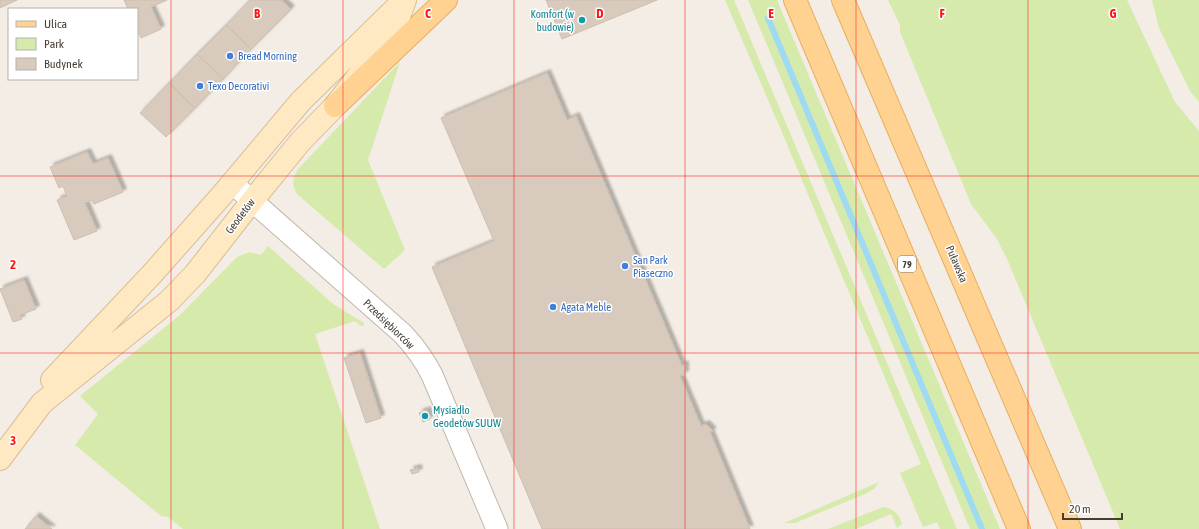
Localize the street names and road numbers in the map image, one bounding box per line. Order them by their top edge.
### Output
street label: Geodetów [223,196,257,236]
street label: Puławska [944,244,970,284]
road number: 79 [898,256,916,272]
street label: Przedsiębiorców [361,297,417,352]

